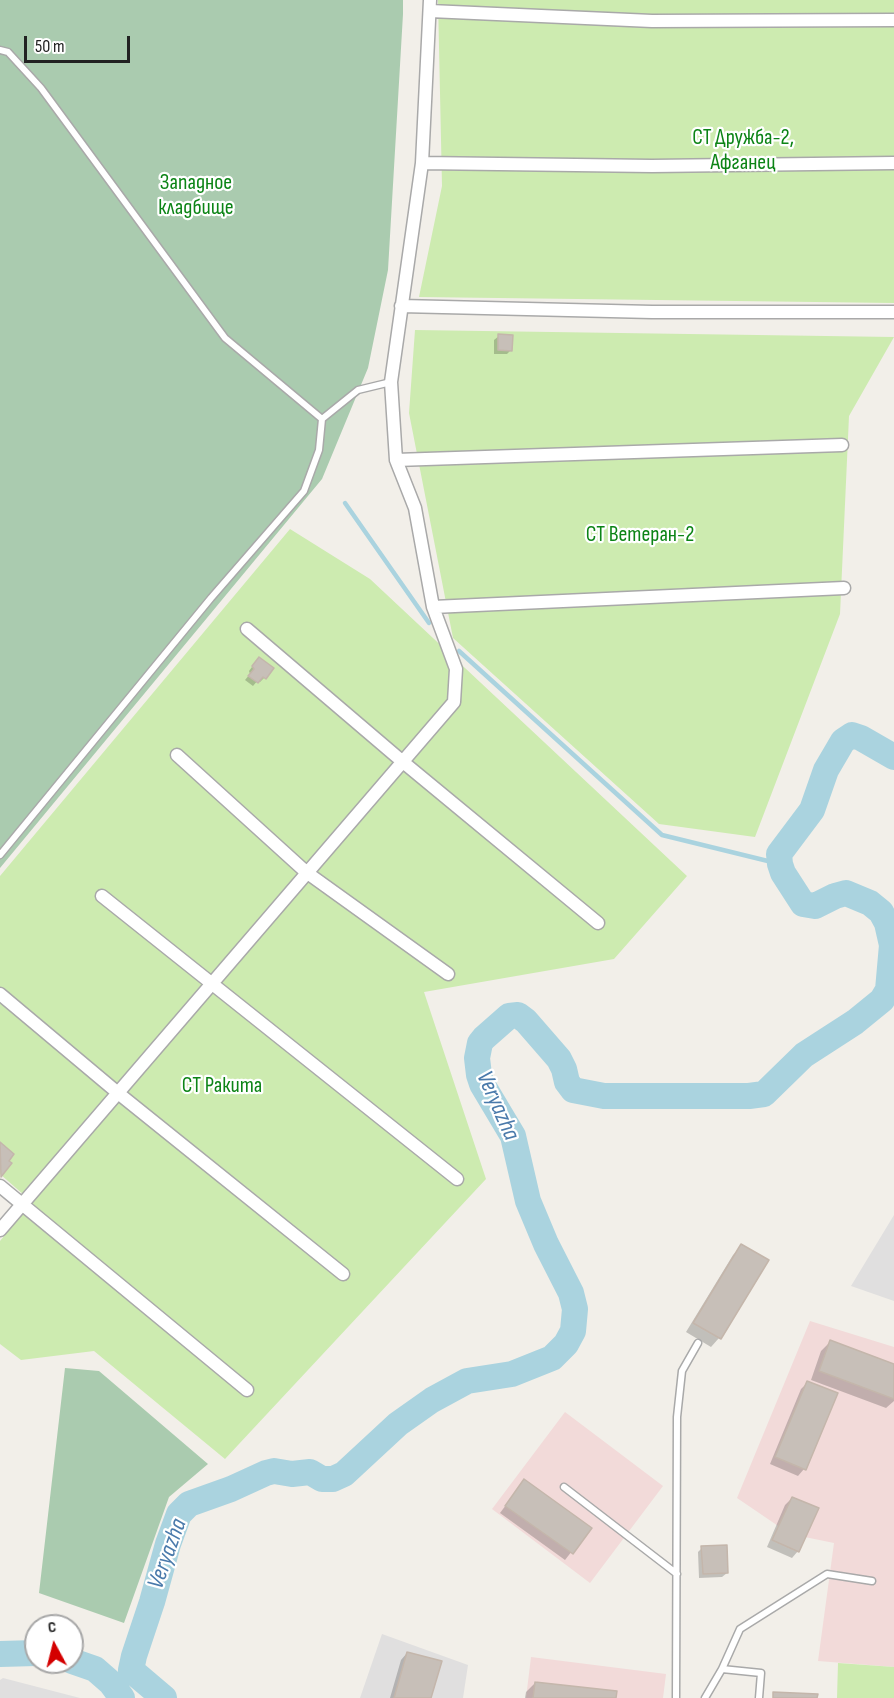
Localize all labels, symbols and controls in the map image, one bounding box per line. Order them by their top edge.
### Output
scale bar [27,24,134,62]
text: 50 m [35,36,65,57]
park label: СТ Дружба-2, Афганец [692,125,794,176]
park label: Западное кладбище [158,170,234,222]
park label: СТ Ветеран-2 [586,522,694,548]
water label: Veryazha [469,1067,525,1145]
park label: СТ Ракита [182,1073,262,1099]
water label: Veryazha [142,1515,194,1593]
north arrow [24,1614,84,1674]
text: С [47,1618,57,1638]

